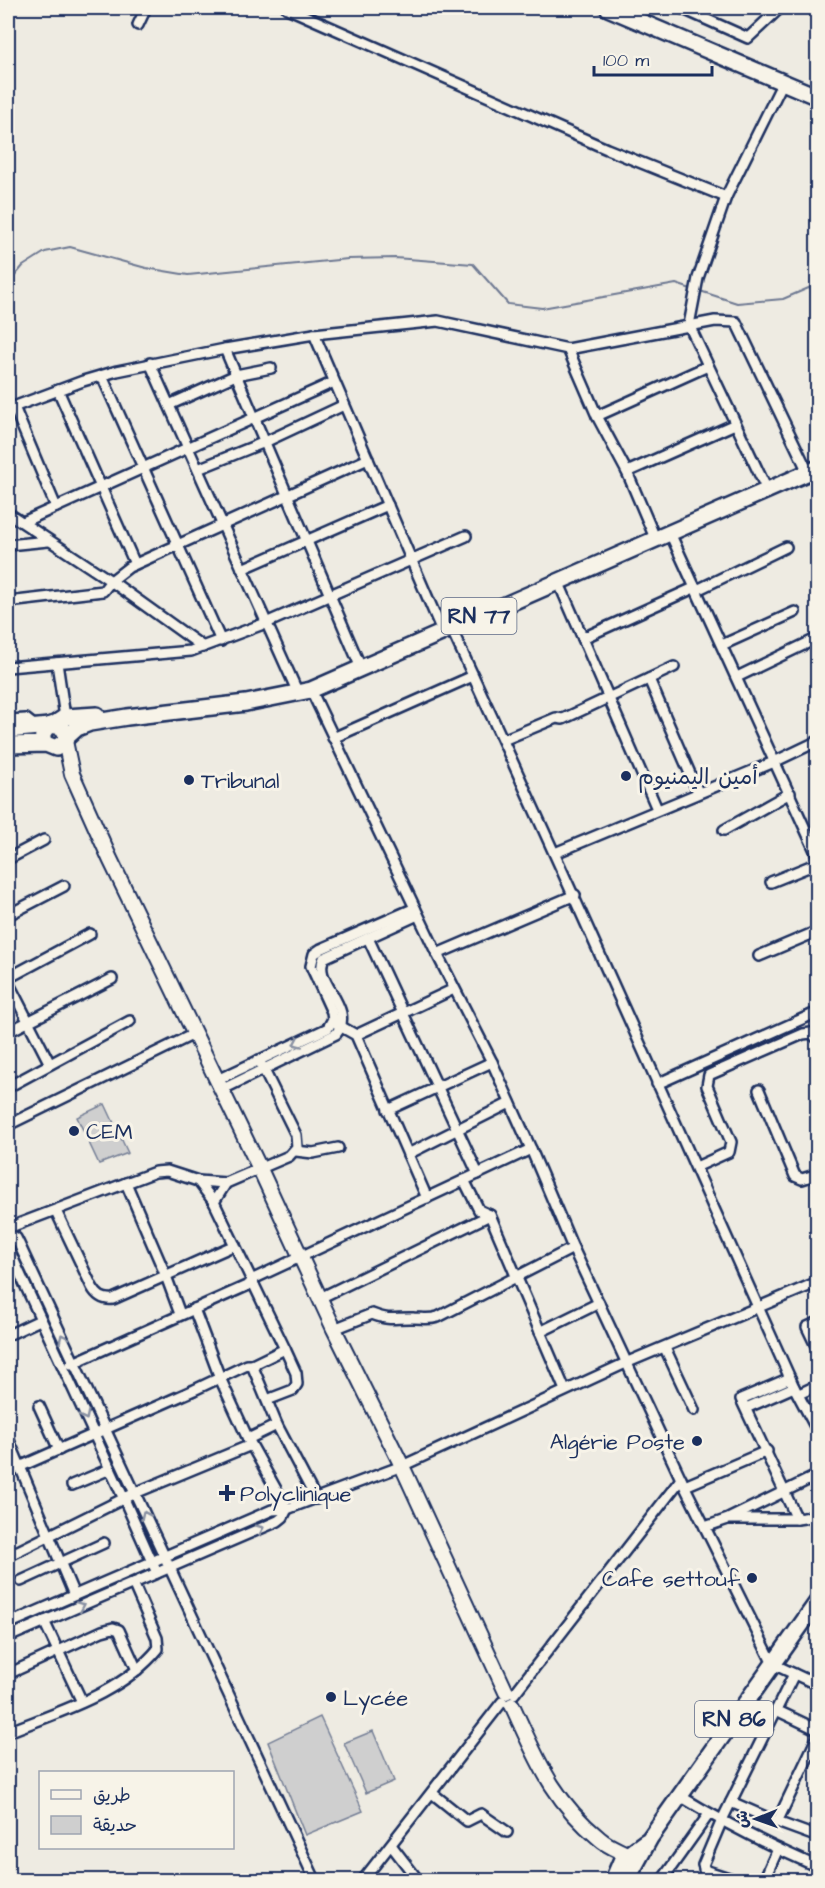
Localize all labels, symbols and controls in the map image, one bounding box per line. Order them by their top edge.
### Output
scale bar [594,39,712,77]
text: 100 m [603,48,649,73]
road number: RN 77 [442,598,516,634]
place label: أمين اليمنيوم [638,762,758,793]
place label: Tribunal [201,766,279,797]
marker: أمين اليمنيوم [619,769,633,783]
marker: Tribunal [182,773,196,787]
one-way arrow [293,1035,304,1047]
place label: CEM [86,1117,133,1148]
marker: CEM [67,1124,81,1138]
one-way arrow [58,1333,70,1344]
one-way arrow [78,1409,89,1420]
place label: Algérie Poste [550,1427,685,1459]
marker: Algérie Poste [690,1434,704,1448]
place label: Polyclinique [240,1479,351,1511]
marker: Polyclinique [218,1484,236,1502]
one-way arrow [140,1510,152,1521]
one-way arrow [253,1524,264,1536]
place label: Cafe settouf [602,1564,741,1595]
marker: Cafe settouf [745,1571,759,1585]
one-way arrow [74,1601,85,1613]
place label: Lycée [343,1683,408,1715]
marker: Lycée [324,1690,338,1704]
road number: RN 86 [695,1701,773,1737]
legend [39,1771,234,1849]
text: طريق [93,1783,131,1808]
north arrow [726,1789,786,1849]
text: ش [731,1810,753,1828]
text: حديقة [93,1813,137,1838]

